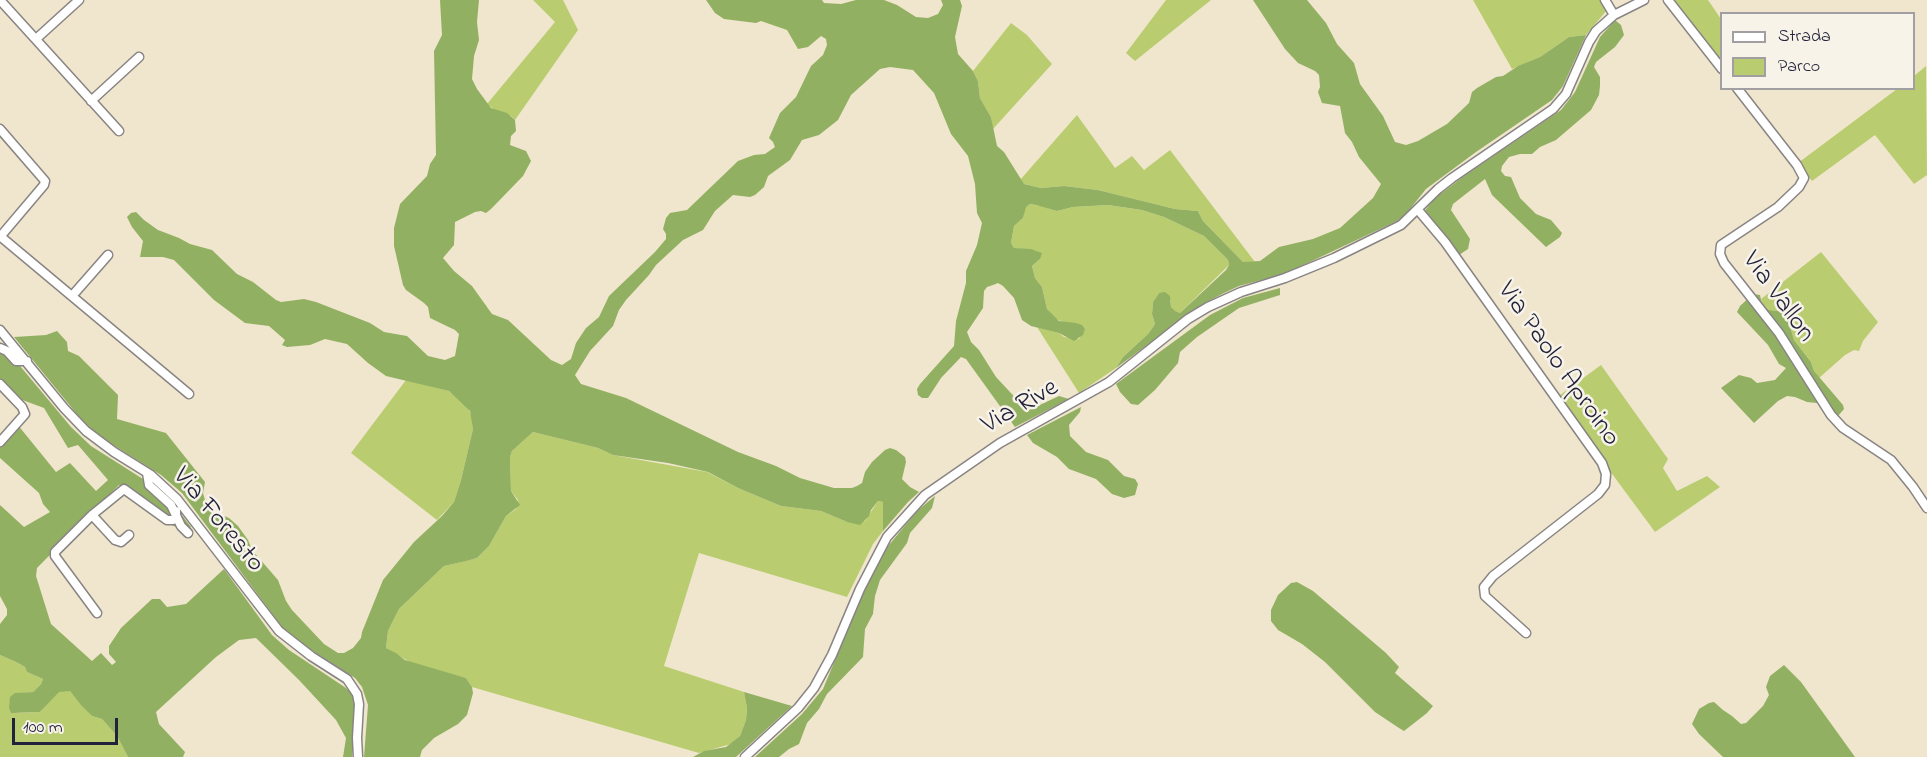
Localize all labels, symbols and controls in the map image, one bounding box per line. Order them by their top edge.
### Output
legend [1720,12,1915,90]
text: Strada [1778,24,1831,50]
text: Parco [1778,54,1820,80]
street label: Via Vallon [1733,246,1821,350]
street label: Via Paolo Aproino [1488,277,1626,453]
street label: Via Rive [977,373,1065,443]
street label: Via Foresto [164,462,270,580]
scale bar [15,706,122,744]
text: 100 m [23,715,63,741]

